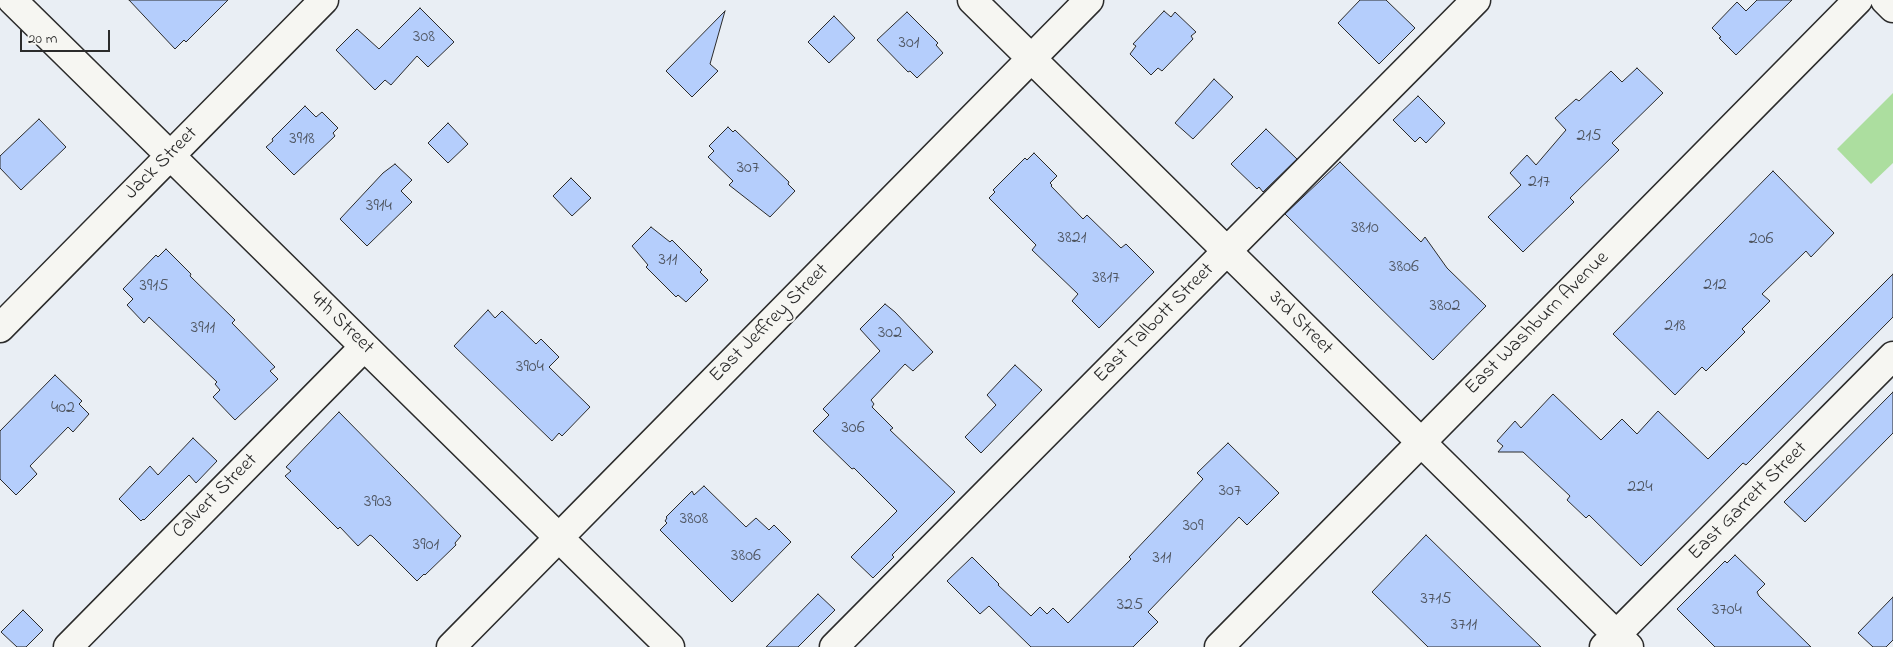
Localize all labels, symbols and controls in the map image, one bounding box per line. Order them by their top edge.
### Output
scale bar [22,20,112,52]
house number: 308 [413,27,435,49]
text: 20 m [28,28,57,50]
house number: 301 [899,33,919,55]
street label: Jack Street [120,122,204,206]
house number: 215 [1577,126,1601,148]
house number: 3918 [289,129,315,151]
house number: 307 [737,158,759,180]
house number: 217 [1528,172,1550,194]
house number: 3914 [366,196,392,218]
house number: 3810 [1351,218,1379,240]
house number: 3821 [1058,228,1086,250]
house number: 206 [1749,229,1773,251]
street label: East Washburn Avenue [1461,247,1615,401]
house number: 311 [659,250,677,272]
house number: 3806 [1389,257,1419,279]
street label: East Jeffrey Street [705,259,835,389]
street label: East Talbott Street [1090,259,1220,389]
house number: 3817 [1092,268,1120,290]
house number: 212 [1703,275,1727,297]
house number: 3915 [140,276,168,298]
street label: 3rd Street [1263,287,1337,361]
street label: 4th Street [304,288,378,360]
house number: 3802 [1430,296,1460,318]
house number: 218 [1664,316,1686,338]
house number: 3911 [191,318,215,340]
house number: 302 [878,323,902,345]
house number: 3904 [516,357,544,379]
house number: 402 [51,398,75,420]
house number: 306 [841,418,865,440]
street label: East Garrett Street [1685,438,1813,566]
street label: Calvert Street [168,449,264,545]
house number: 224 [1627,477,1653,499]
house number: 307 [1219,481,1241,503]
house number: 3903 [364,492,392,514]
house number: 3808 [680,509,708,531]
house number: 309 [1183,516,1203,538]
house number: 3901 [413,535,439,557]
house number: 3806 [731,546,761,568]
house number: 311 [1153,548,1171,570]
house number: 3715 [1421,589,1451,611]
house number: 325 [1117,595,1143,617]
house number: 3704 [1712,600,1742,622]
house number: 3711 [1451,615,1477,637]

